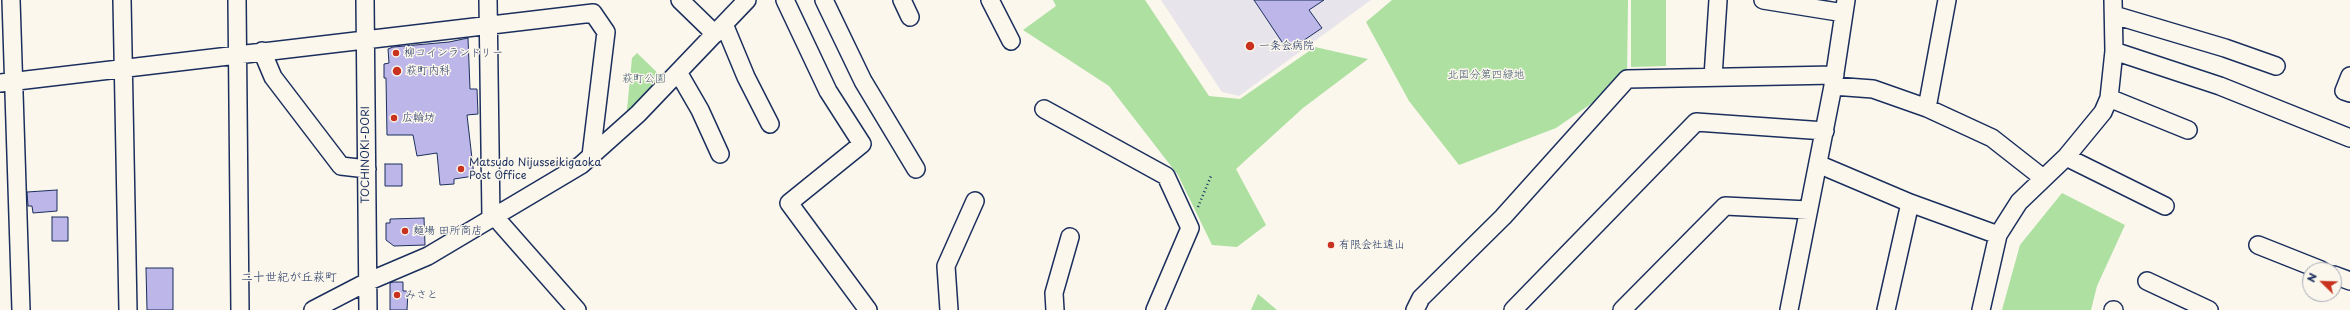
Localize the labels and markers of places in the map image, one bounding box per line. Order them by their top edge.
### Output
place label: 一条会病院 [1259,39,1314,53]
marker: 一条会病院 [1244,40,1256,52]
place label: 柳コインランドリー [404,46,503,60]
marker: 柳コインランドリー [391,48,401,58]
place label: 萩町内科 [406,64,450,78]
marker: 萩町内科 [391,65,403,77]
place label: 広輪坊 [402,111,435,125]
marker: 広輪坊 [389,113,399,123]
place label: Matsudo Nijusseikigaoka Post Office [469,156,601,182]
marker: Matsudo Nijusseikigaoka Post Office [456,164,466,174]
place label: 麺場 田所商店 [413,224,483,238]
marker: 麺場 田所商店 [400,226,410,236]
place label: 有限会社遠山 [1339,238,1405,252]
marker: 有限会社遠山 [1326,240,1336,250]
place label: みさと [405,288,438,302]
marker: みさと [392,290,402,300]

